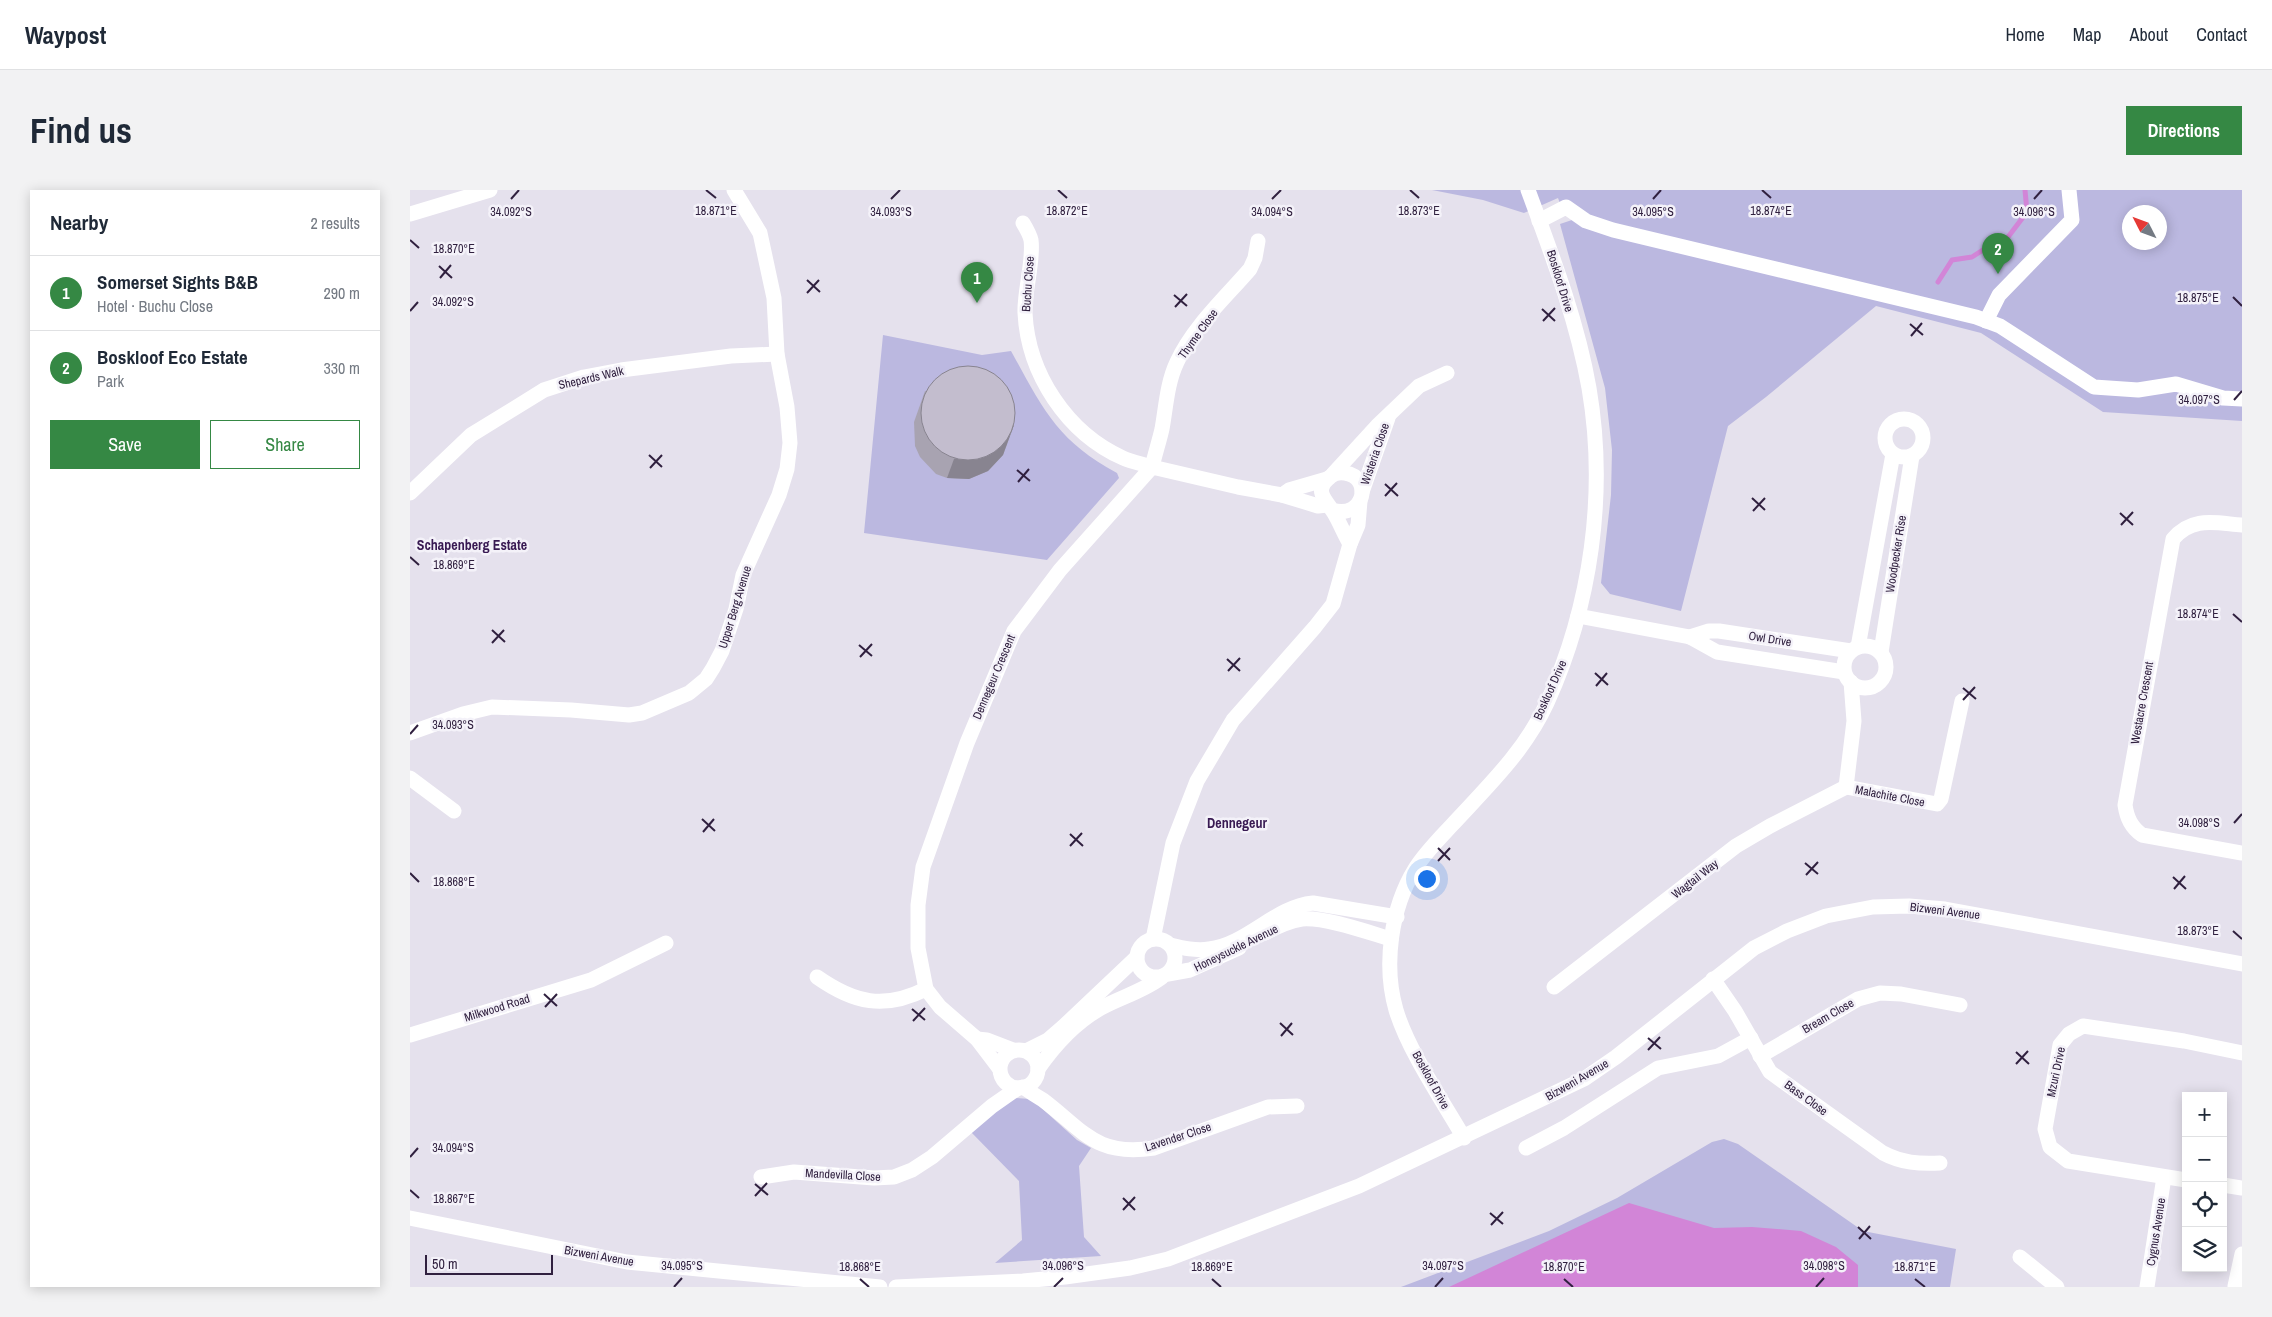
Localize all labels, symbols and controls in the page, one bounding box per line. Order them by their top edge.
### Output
text: Waypost [25,19,106,51]
text: Home [2005,22,2045,47]
text: Map [2073,22,2102,47]
text: About [2130,22,2168,47]
text: Contact [2196,22,2247,47]
button: Directions [2126,106,2242,155]
text: Find us [30,107,132,154]
text: 18.871°E [695,203,737,219]
text: 18.872°E [1046,203,1088,219]
text: 18.873°E [1398,203,1440,219]
text: 18.874°E [1750,203,1792,219]
text: 34.092°S [490,204,532,220]
text: 34.093°S [870,204,912,220]
text: 34.094°S [1251,204,1293,220]
text: 34.095°S [1632,204,1674,220]
text: 34.096°S [2013,204,2055,220]
north arrow [2122,205,2167,250]
text: Nearby [50,208,108,237]
text: 2 results [310,212,360,234]
pin: 2 [1982,233,2014,274]
text: 18.870°E [433,241,475,257]
street label: Boskloof Drive [1543,248,1577,314]
street label: Buchu Close [1018,256,1038,312]
pin: 1 [961,262,993,303]
text: Somerset Sights B&B [97,269,258,295]
text: 1 [62,282,70,304]
text: 290 m [324,282,360,304]
text: 18.875°E [2177,290,2219,306]
text: 34.092°S [432,294,474,310]
text: Hotel · Buchu Close [97,295,213,317]
street label: Thyme Close [1174,306,1222,362]
text: Boskloof Eco Estate [97,344,248,370]
text: 2 [62,357,70,379]
text: 330 m [324,357,360,379]
street label: Shepards Walk [557,363,625,393]
text: Park [97,370,124,392]
text: 34.097°S [2178,392,2220,408]
button: Save [50,420,200,469]
button: Share [210,420,360,469]
street label: Wisteria Close [1357,421,1393,487]
street label: Woodpecker Rise [1882,514,1910,594]
district label: Schapenberg Estate [417,536,527,554]
text: 18.869°E [433,557,475,573]
street label: Upper Berg Avenue [715,564,755,650]
text: 18.874°E [2177,606,2219,622]
street label: Owl Drive [1747,628,1793,650]
street label: Dennegeur Crescent [969,632,1019,722]
street label: Boskloof Drive [1530,658,1570,722]
street label: Westacre Crescent [2127,660,2157,746]
text: 34.093°S [432,717,474,733]
street label: Malachite Close [1854,781,1926,811]
district label: Dennegeur [1207,814,1268,832]
text: 34.098°S [2178,815,2220,831]
street label: Wagtail Way [1668,856,1722,902]
your location [1414,866,1440,892]
text: 18.868°E [433,874,475,890]
street label: Bizweni Avenue [1909,899,1981,923]
street label: Honeysuckle Avenue [1191,921,1281,975]
text: 18.873°E [2177,923,2219,939]
street label: Milkwood Road [462,990,532,1026]
street label: Bream Close [1799,995,1857,1037]
street label: Mzuri Drive [2043,1045,2069,1099]
street label: Boskloof Drive [1408,1048,1454,1112]
street label: Bizweni Avenue [1543,1055,1611,1105]
street label: Bass Close [1781,1077,1831,1119]
map controls [2182,1092,2227,1272]
button: + [2182,1092,2227,1137]
street label: Lavender Close [1143,1119,1213,1155]
button: − [2182,1137,2227,1182]
text: 34.094°S [432,1140,474,1156]
street label: Mandevilla Close [805,1165,881,1185]
button: locate [2182,1182,2227,1227]
text: 18.867°E [433,1191,475,1207]
street label: Cygnus Avenue [2143,1197,2169,1267]
button: layers [2182,1227,2227,1272]
street label: Bizweni Avenue [563,1242,635,1270]
scale bar [425,1252,552,1275]
text: 50 m [432,1255,458,1273]
text: 34.095°S [661,1258,703,1274]
text: 34.096°S [1042,1258,1084,1274]
text: 34.097°S [1422,1258,1464,1274]
text: 34.098°S [1803,1258,1845,1274]
text: 18.868°E [839,1259,881,1275]
text: 18.869°E [1191,1259,1233,1275]
text: 18.870°E [1543,1259,1585,1275]
text: 18.871°E [1894,1259,1936,1275]

